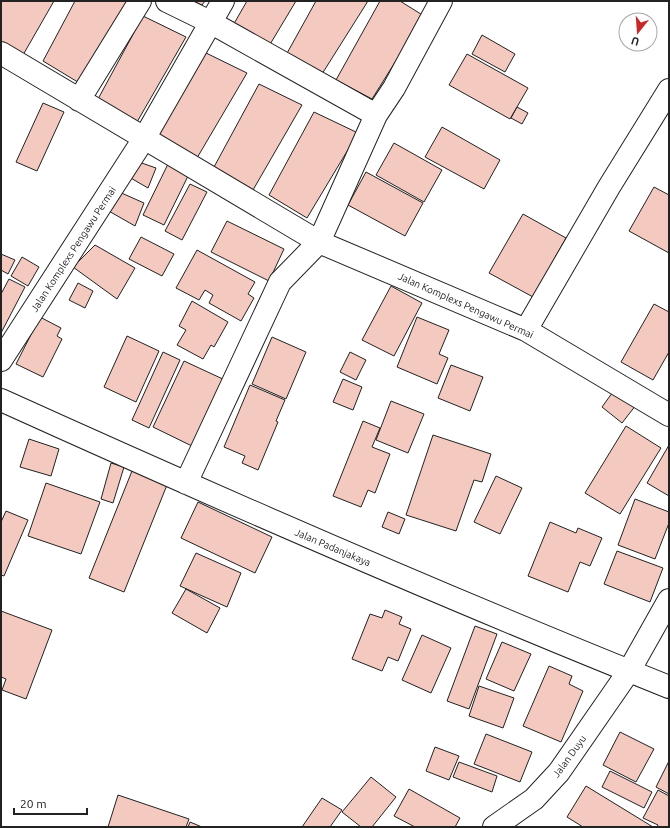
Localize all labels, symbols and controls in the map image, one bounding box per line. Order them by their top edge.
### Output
north arrow [618,12,658,52]
text: U [630,35,641,48]
street label: Jalan Komplexs Pengawu Permai [29,185,118,314]
street label: Jalan Komplexs Pengawu Permai [396,271,535,340]
street label: Jalan Padanjakaya [293,527,372,568]
street label: Jalan Duyu [551,733,588,779]
scale bar [14,790,87,816]
text: 20 m [20,797,47,810]

